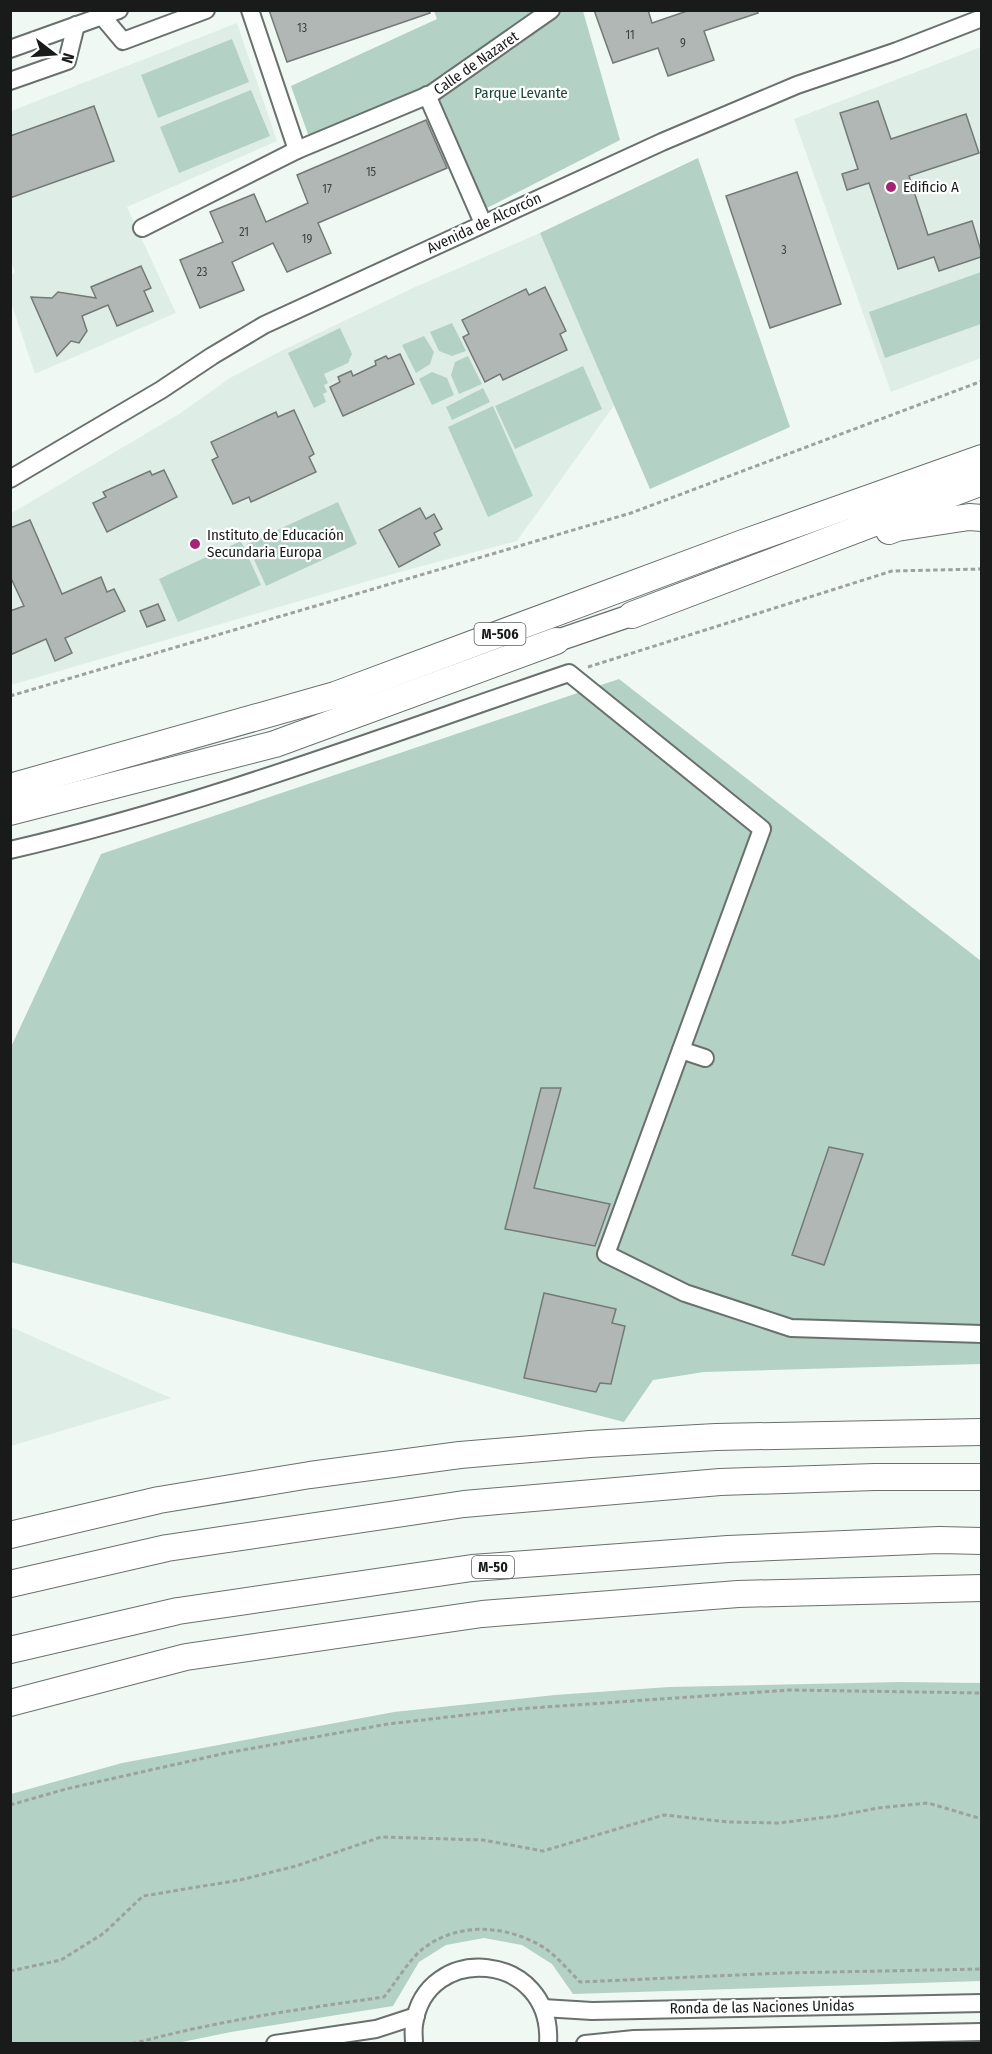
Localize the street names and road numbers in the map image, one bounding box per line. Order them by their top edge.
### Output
street label: Calle de Nazaret [430,27,522,99]
street label: Avenida de Alcorcón [424,189,544,257]
road number: M-506 [474,623,526,645]
road number: M-50 [472,1556,514,1578]
street label: Ronda de las Naciones Unidas [670,1996,854,2018]

